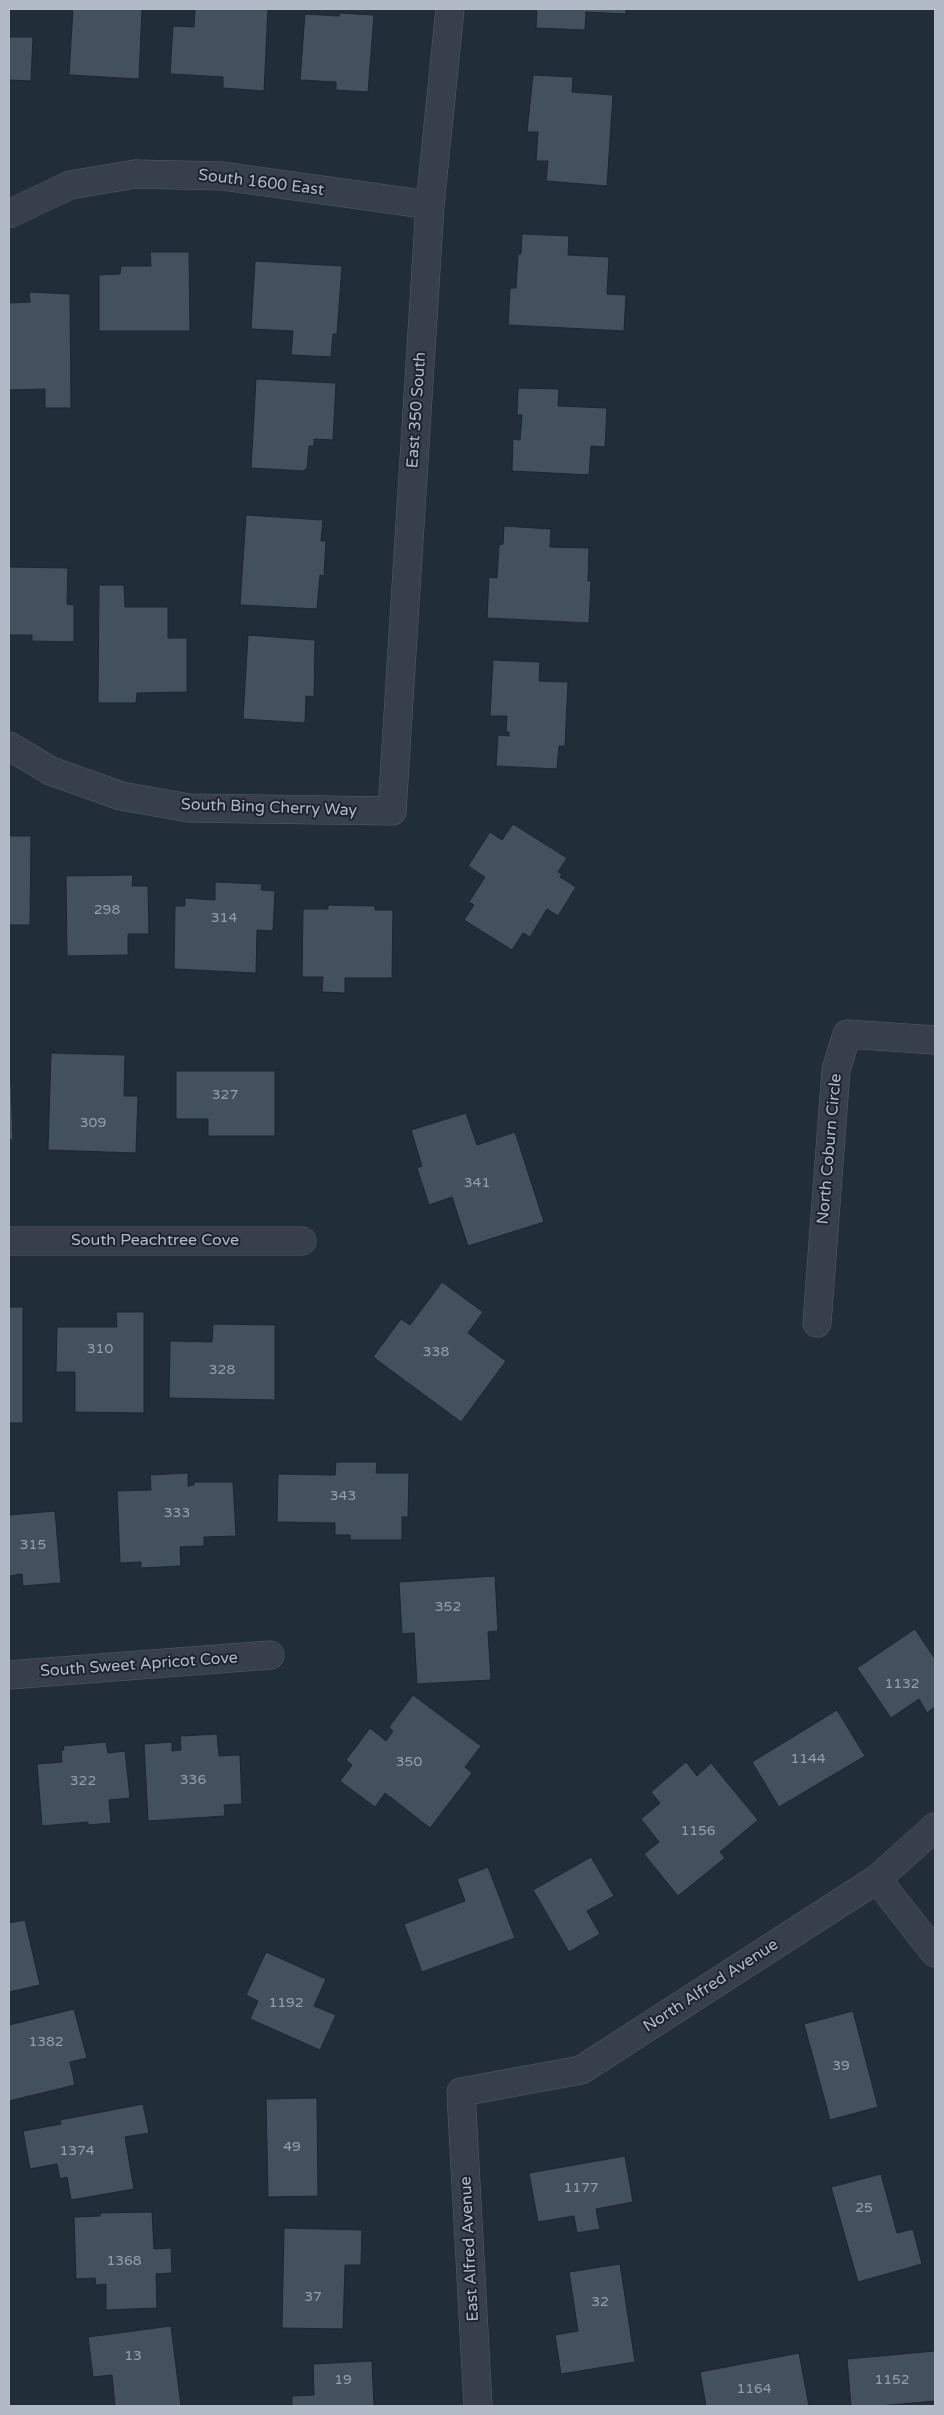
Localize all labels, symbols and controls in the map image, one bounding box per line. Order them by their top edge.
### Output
street label: South 1600 East [197,166,325,200]
street label: East 350 South [403,351,431,469]
street label: South Bing Cherry Way [181,795,357,821]
house number: 298 [94,902,120,918]
house number: 314 [211,910,237,926]
street label: North Coburn Circle [814,1073,846,1225]
house number: 327 [212,1087,238,1103]
house number: 309 [80,1115,106,1131]
house number: 341 [464,1175,490,1191]
street label: South Peachtree Cove [71,1231,239,1251]
house number: 310 [87,1341,113,1357]
house number: 338 [423,1344,449,1360]
house number: 328 [209,1362,235,1378]
house number: 343 [330,1488,356,1504]
house number: 333 [164,1505,190,1521]
house number: 315 [20,1537,46,1553]
house number: 352 [435,1599,461,1615]
street label: South Sweet Apricot Cove [40,1649,238,1681]
house number: 1132 [884,1676,920,1692]
house number: 1144 [790,1751,826,1767]
house number: 350 [396,1754,422,1770]
house number: 336 [180,1772,206,1788]
house number: 322 [70,1773,96,1789]
house number: 1156 [680,1823,716,1839]
street label: North Alfred Avenue [640,1935,782,2037]
house number: 1192 [268,1995,304,2011]
house number: 1382 [28,2034,64,2050]
house number: 39 [832,2058,850,2074]
house number: 49 [283,2139,301,2155]
house number: 1374 [59,2143,95,2159]
street label: East Alfred Avenue [457,2176,483,2322]
house number: 1177 [563,2180,599,2196]
house number: 25 [855,2200,873,2216]
house number: 1368 [106,2253,142,2269]
house number: 37 [304,2289,322,2305]
house number: 32 [591,2294,609,2310]
house number: 13 [124,2348,142,2364]
house number: 19 [334,2372,352,2388]
house number: 1152 [874,2372,910,2388]
house number: 1164 [736,2381,772,2397]

